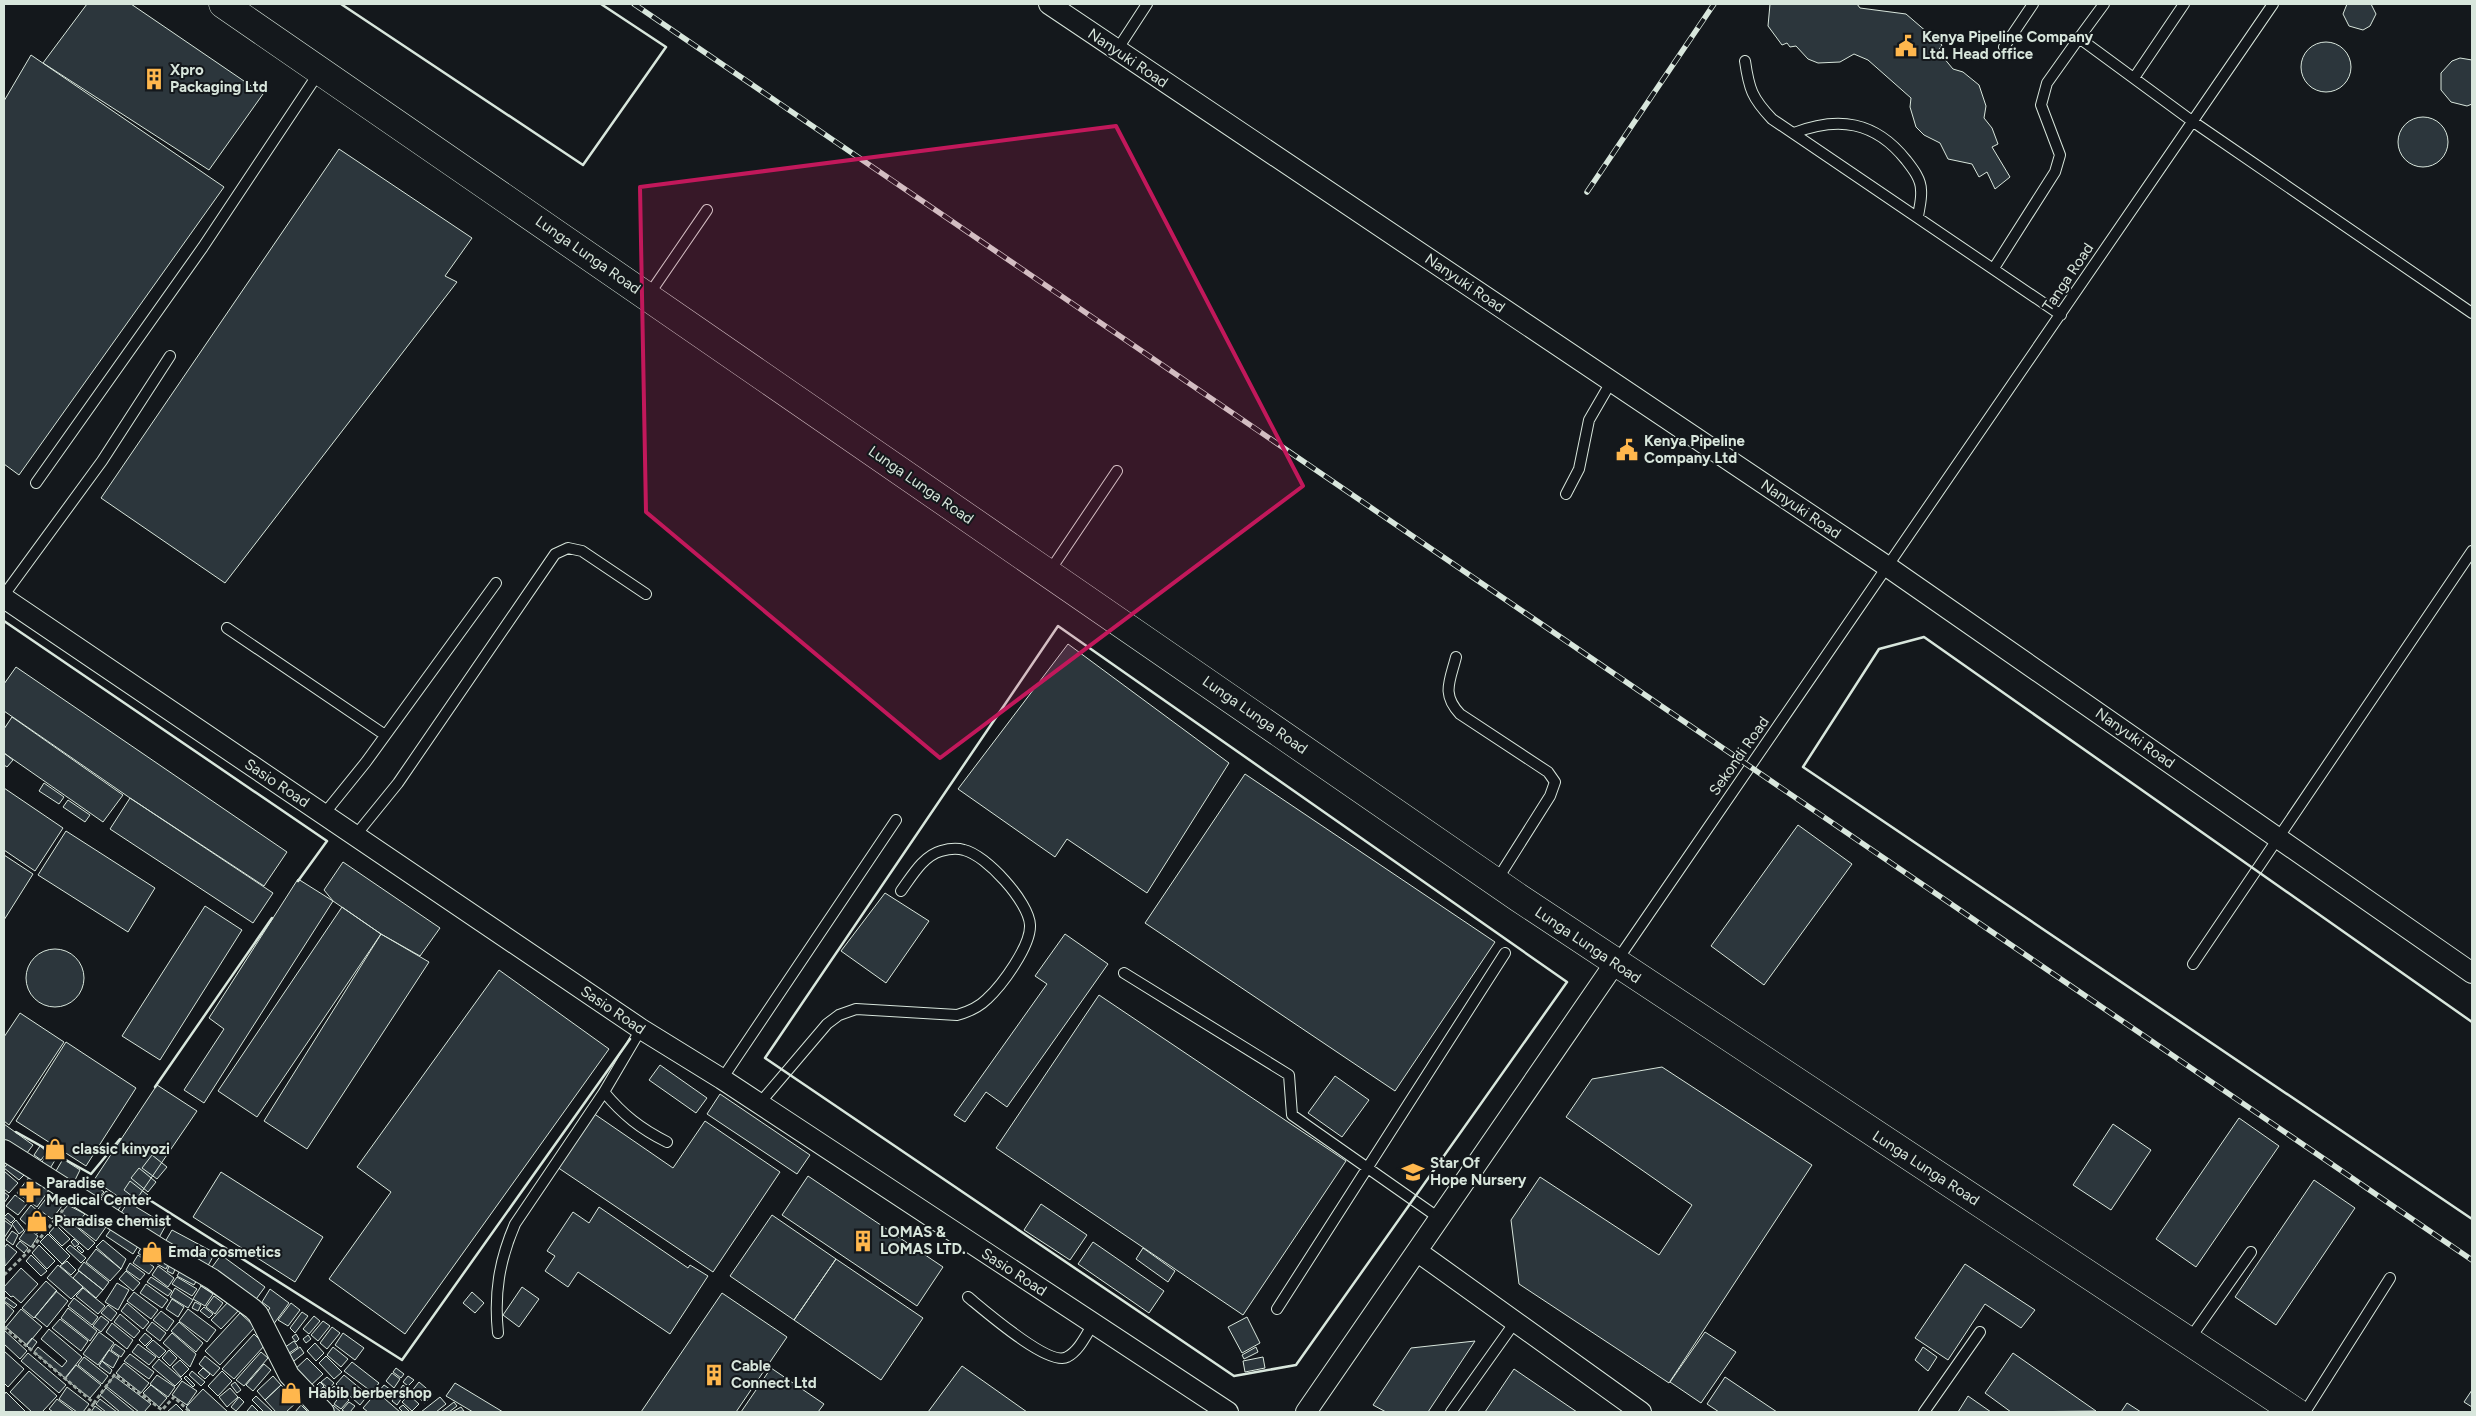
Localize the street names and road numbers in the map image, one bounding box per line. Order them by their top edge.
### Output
street label: Nanyuki Road [1085,25,1171,91]
street label: Lunga Lunga Road [532,212,644,298]
street label: Tanga Road [2039,240,2097,314]
street label: Nanyuki Road [1422,250,1508,316]
street label: Lunga Lunga Road [865,442,977,528]
street label: Nanyuki Road [1758,476,1844,542]
street label: Lunga Lunga Road [1199,672,1311,758]
street label: Nanyuki Road [2092,704,2178,772]
street label: Sekondi Road [1705,713,1773,799]
street label: Sasio Road [241,755,313,811]
street label: Lunga Lunga Road [1532,903,1644,987]
street label: Sasio Road [577,982,649,1038]
street label: Lunga Lunga Road [1869,1127,1983,1209]
street label: Sasio Road [978,1244,1050,1300]

